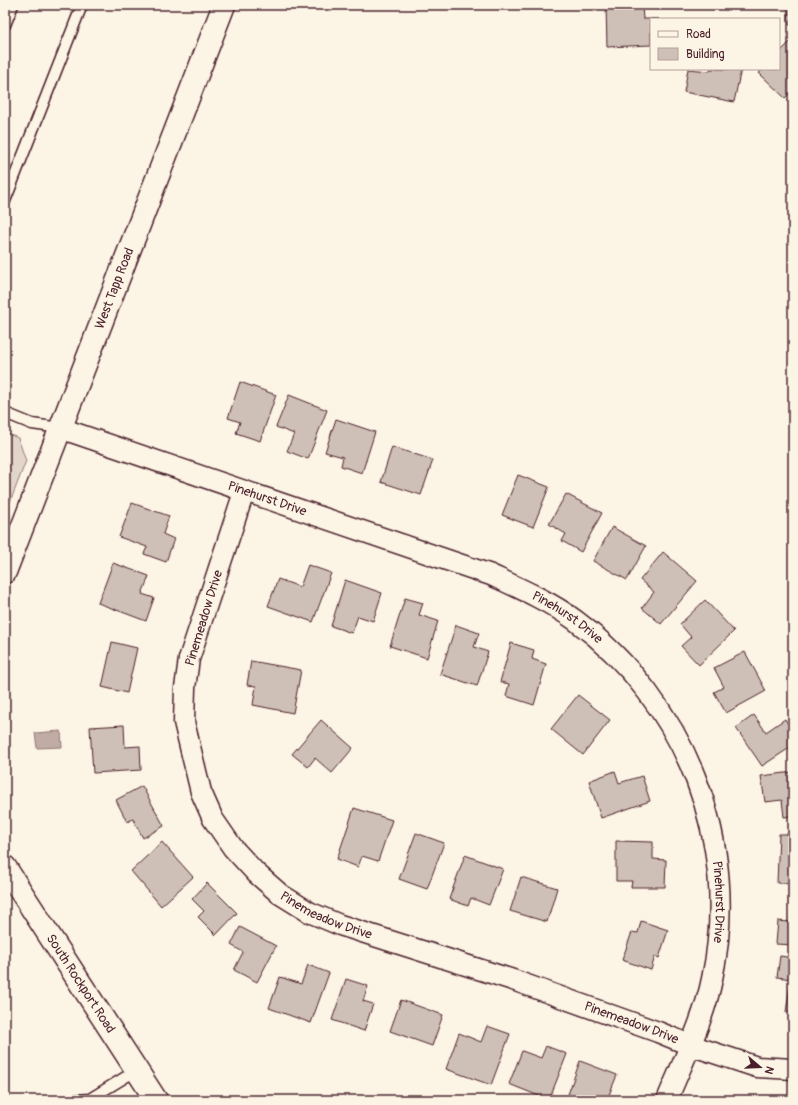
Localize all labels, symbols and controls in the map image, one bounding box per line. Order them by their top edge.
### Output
legend [650,18,780,70]
text: Road [686,27,711,42]
text: Building [686,47,725,62]
street label: West Tapp Road [92,245,137,331]
street label: Pinehurst Drive [226,478,309,520]
street label: Pinemeadow Drive [182,568,226,668]
street label: Pinehurst Drive [529,588,606,647]
street label: Pinehurst Drive [709,860,728,944]
street label: Pinemeadow Drive [277,888,375,943]
street label: South Rockport Road [43,931,118,1036]
street label: Pinemeadow Drive [582,998,682,1048]
north arrow [740,1047,780,1087]
text: N [761,1064,776,1076]

